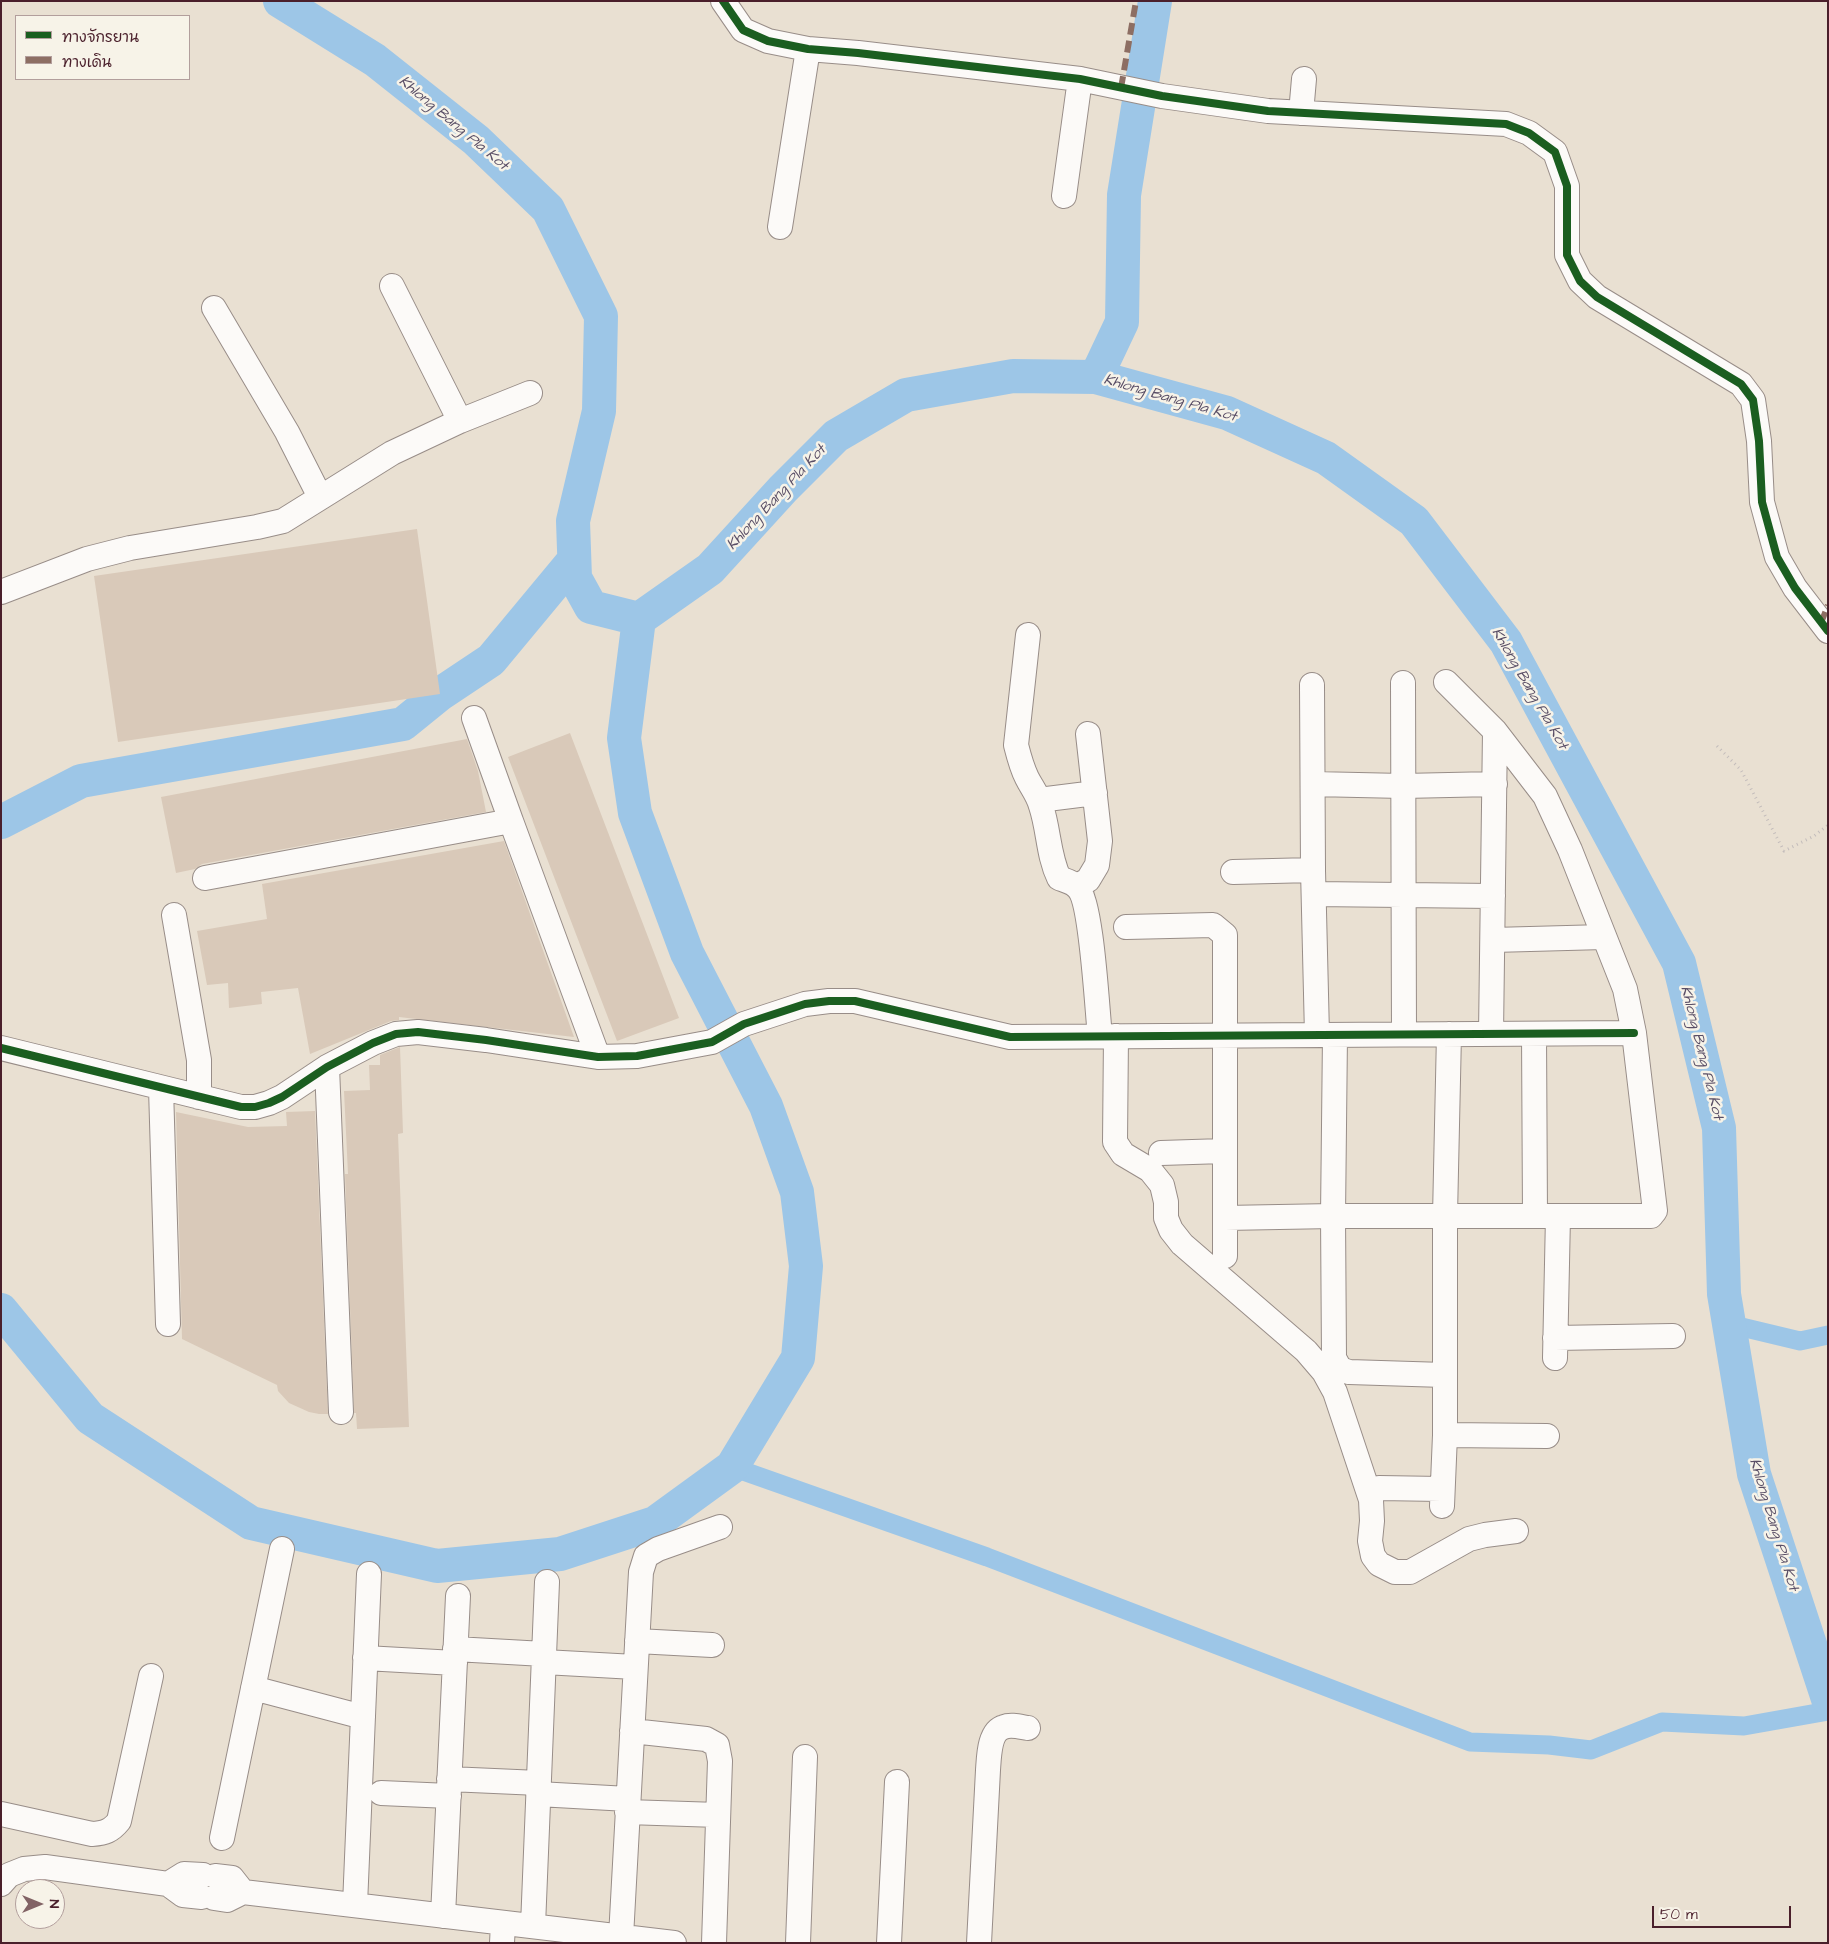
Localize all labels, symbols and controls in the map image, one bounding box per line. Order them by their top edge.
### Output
legend [15,15,190,80]
text: ทางจักรยาน [62,27,139,48]
text: ทางเดิน [62,52,112,73]
water label: Khlong Bang Pla Kot [395,73,511,175]
water label: Khlong Bang Pla Kot [1102,371,1238,427]
water label: Khlong Bang Pla Kot [724,442,830,554]
water label: Khlong Bang Pla Kot [1487,625,1571,753]
water label: Khlong Bang Pla Kot [1676,984,1726,1122]
water label: Khlong Bang Pla Kot [1744,1457,1802,1593]
north arrow [15,1879,65,1929]
scale bar [1654,1896,1793,1928]
text: N [44,1900,64,1908]
text: 50 m [1660,1904,1698,1925]

